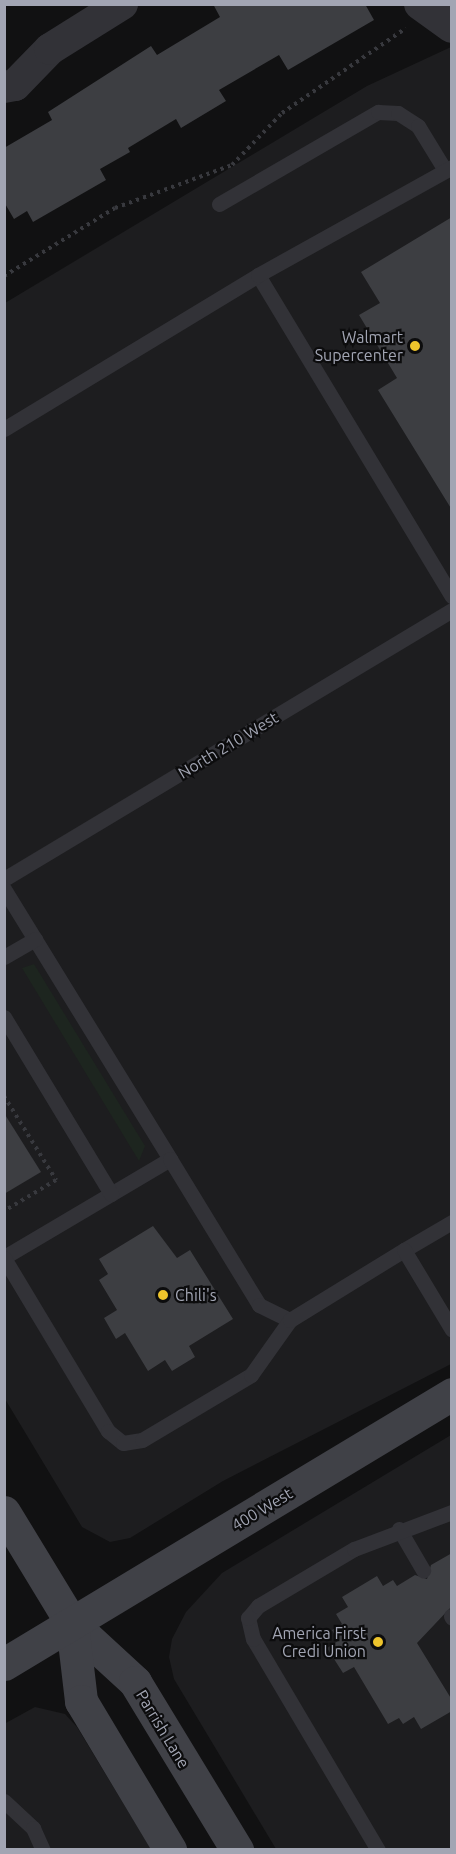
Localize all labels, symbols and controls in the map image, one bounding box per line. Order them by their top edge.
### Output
place label: Walmart Supercenter [315,327,403,365]
marker: Walmart Supercenter [408,339,422,353]
street label: North 210 West [174,708,282,782]
place label: Chili's [175,1285,217,1305]
marker: Chili's [156,1288,170,1302]
street label: 400 West [228,1483,296,1535]
place label: America First Credi Union [272,1623,366,1661]
marker: America First Credi Union [371,1635,385,1649]
street label: Parrish Lane [132,1686,194,1772]

